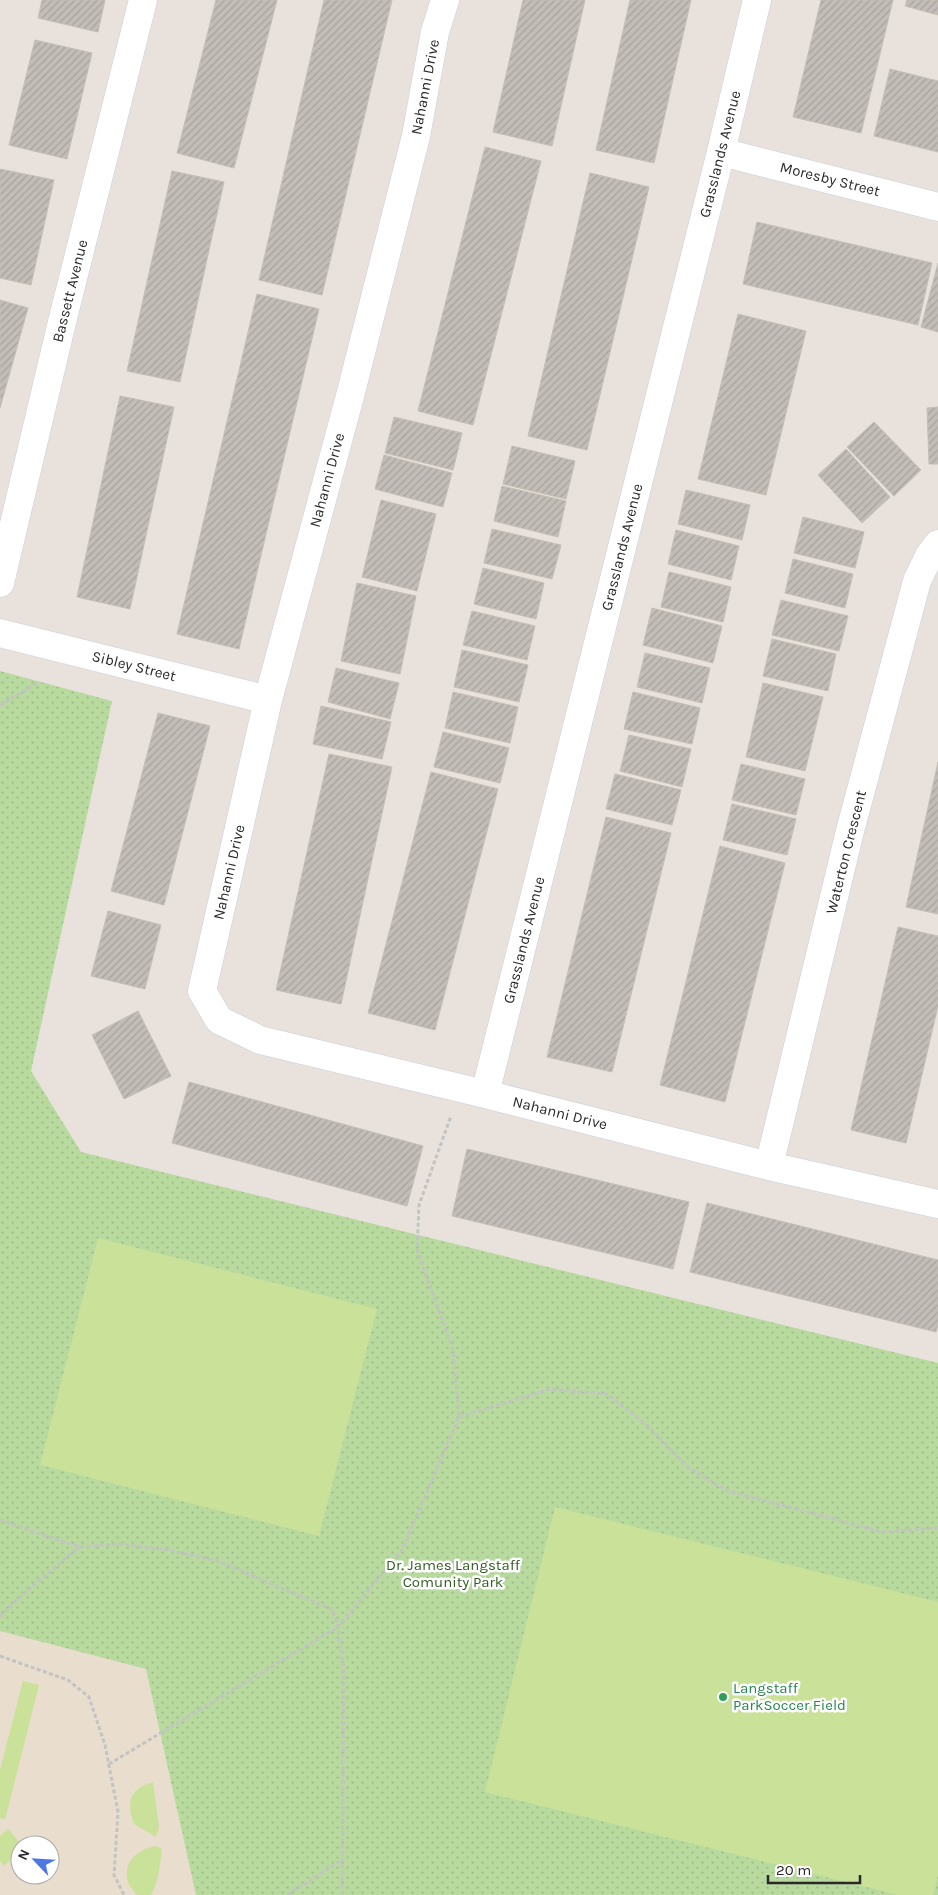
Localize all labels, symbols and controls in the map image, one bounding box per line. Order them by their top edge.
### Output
street label: Nahanni Drive [407,38,443,136]
street label: Grasslands Avenue [696,89,744,219]
street label: Moresby Street [778,158,882,200]
street label: Bassett Avenue [49,238,91,344]
street label: Nahanni Drive [306,431,348,529]
street label: Grasslands Avenue [598,482,646,612]
street label: Sibley Street [90,647,178,685]
street label: Waterton Crescent [822,788,870,916]
street label: Nahanni Drive [209,823,249,921]
street label: Grasslands Avenue [500,875,548,1005]
street label: Nahanni Drive [511,1093,609,1133]
park label: Dr. James Langstaff Comunity Park [386,1556,521,1591]
place label: Langstaff ParkSoccer Field [733,1679,846,1714]
marker: Langstaff ParkSoccer Field [717,1691,729,1703]
north arrow [10,1835,60,1885]
text: N [14,1847,33,1863]
scale bar [768,1852,860,1884]
text: 20 m [776,1861,811,1879]

